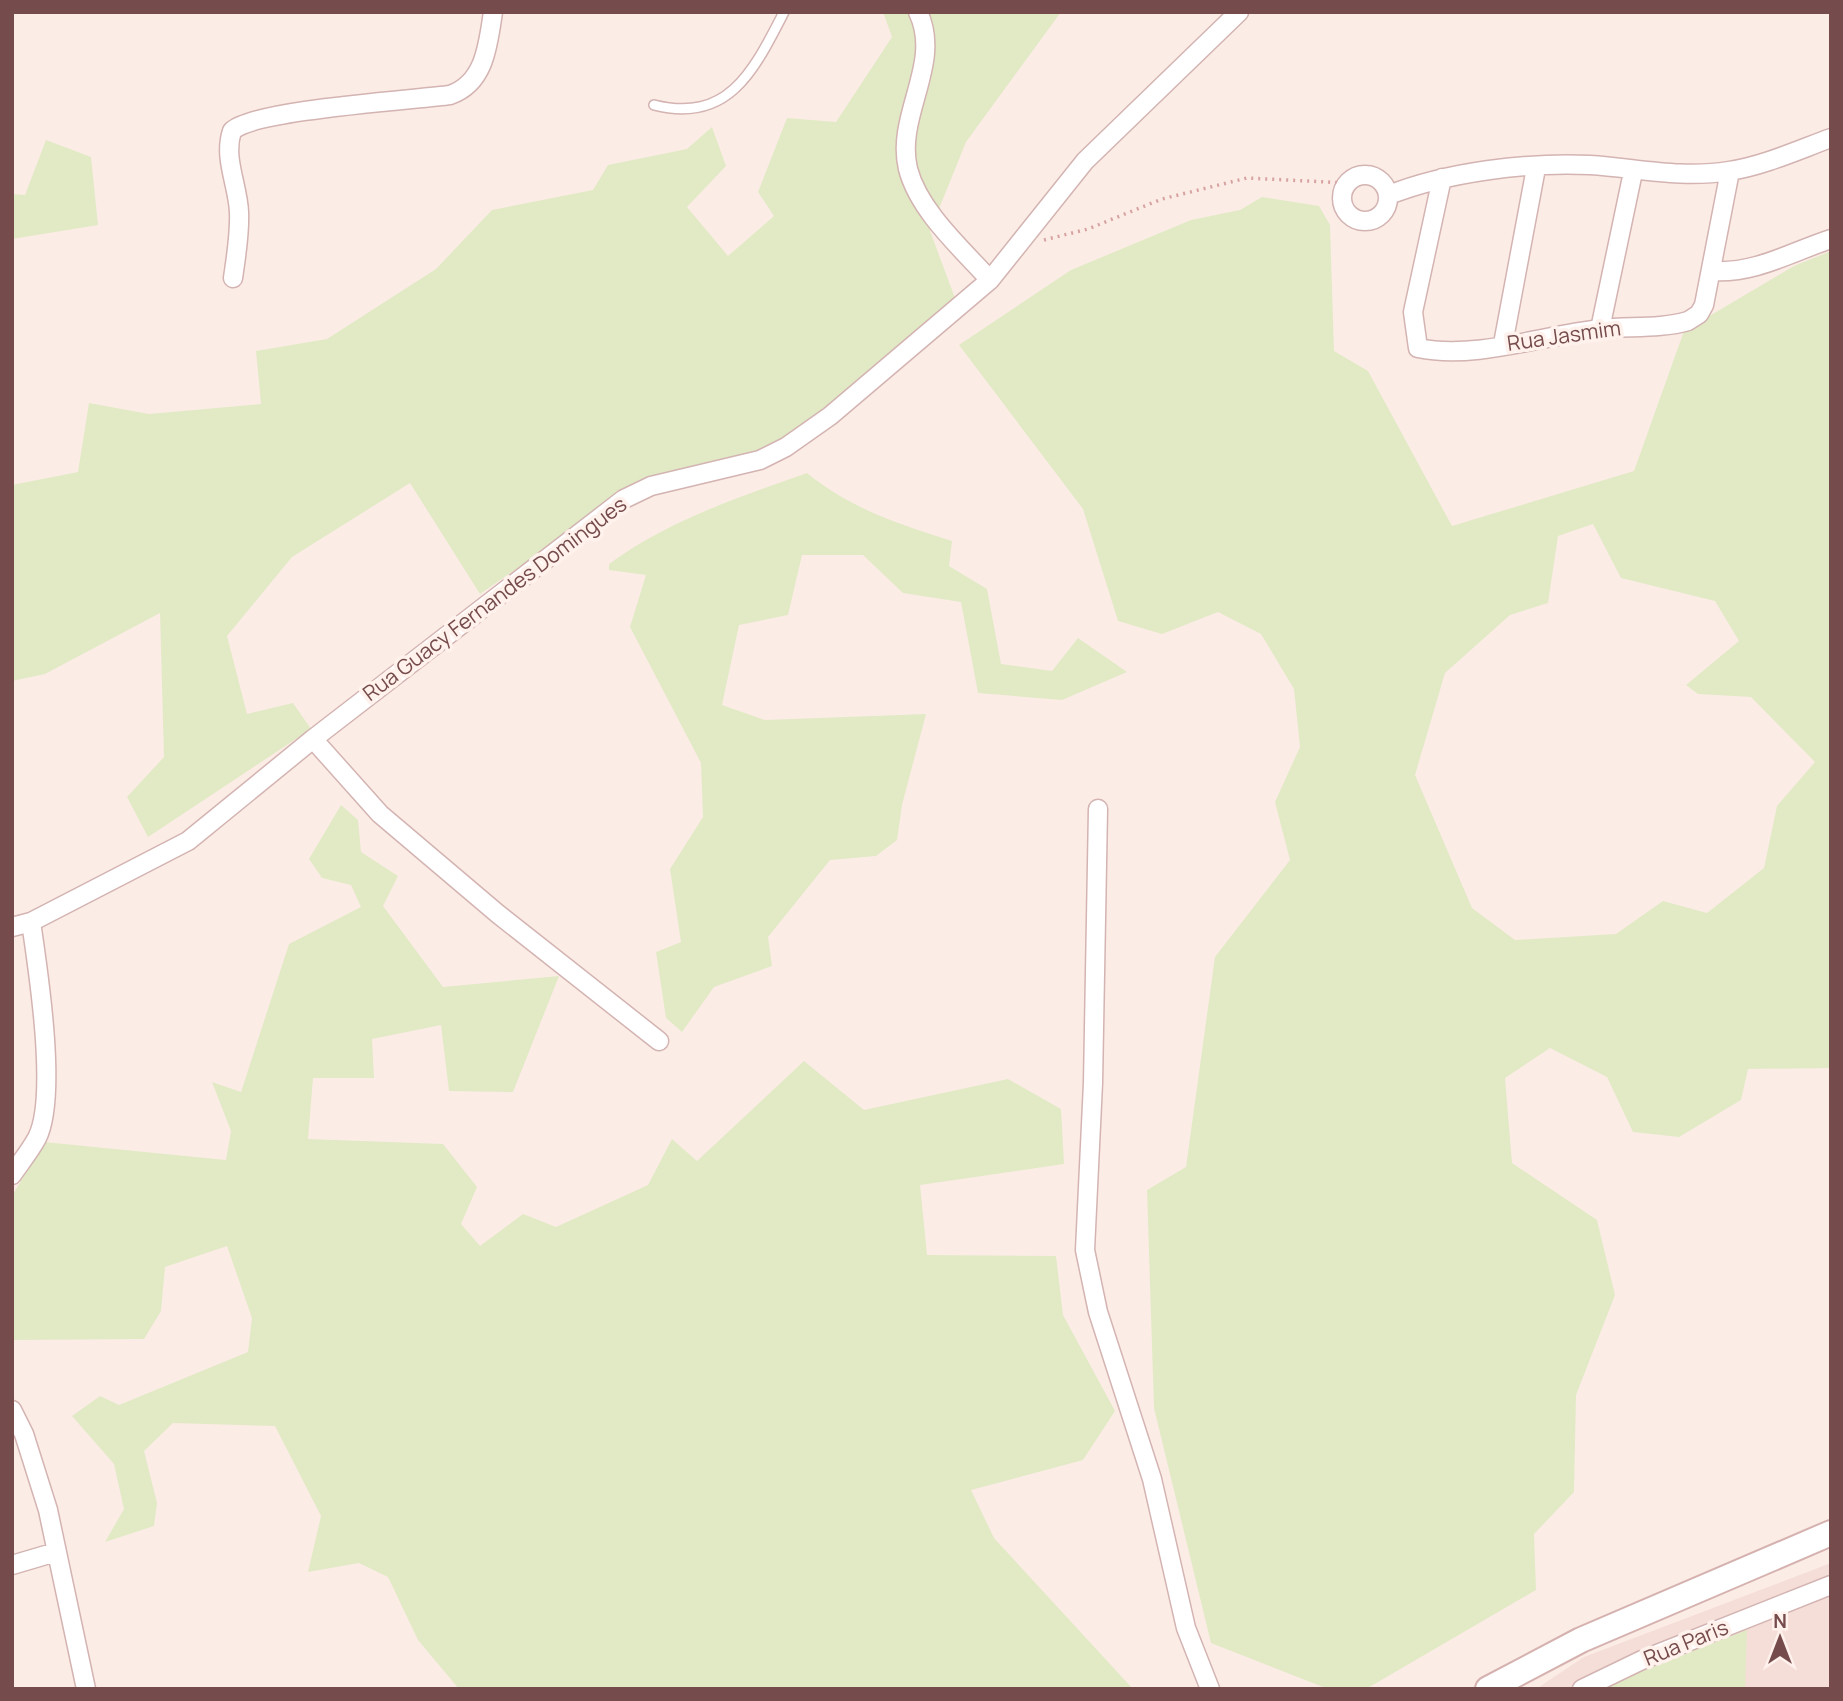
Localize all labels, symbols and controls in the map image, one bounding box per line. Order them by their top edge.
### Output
street label: Rua Jasmim [1505,313,1623,357]
street label: Rua Guacy Fernandes Domingues [357,490,632,707]
north arrow [1745,1603,1815,1673]
text: N [1773,1608,1787,1634]
street label: Rua Paris [1639,1612,1732,1672]

